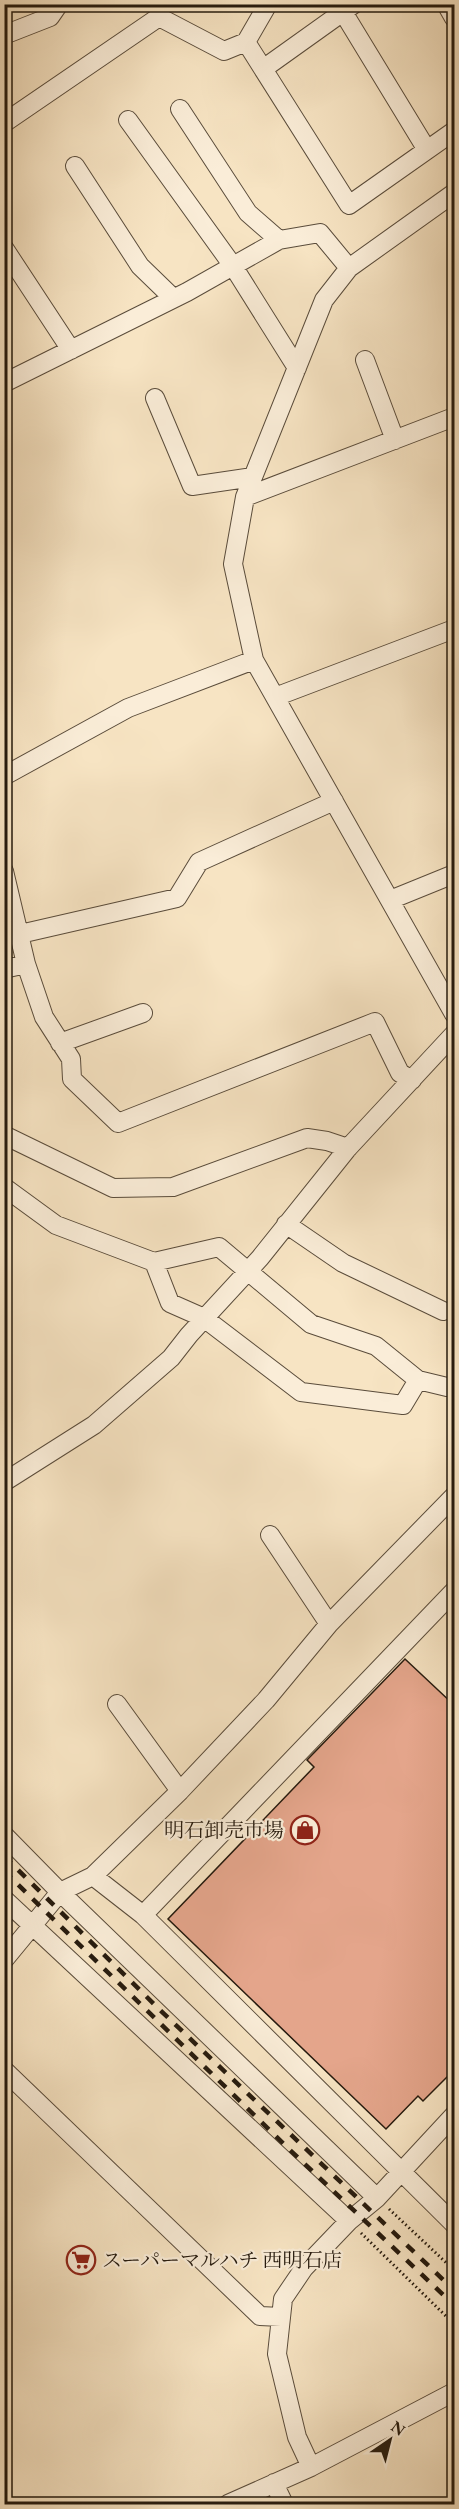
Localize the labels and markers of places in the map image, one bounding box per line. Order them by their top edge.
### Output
shop icon: 明石卸売市場 [289,1814,321,1846]
place label: 明石卸売市場 [164,1817,284,1843]
supermarket icon: スーパーマルハチ 西明石店 [65,2244,97,2276]
place label: スーパーマルハチ 西明石店 [102,2247,343,2273]

